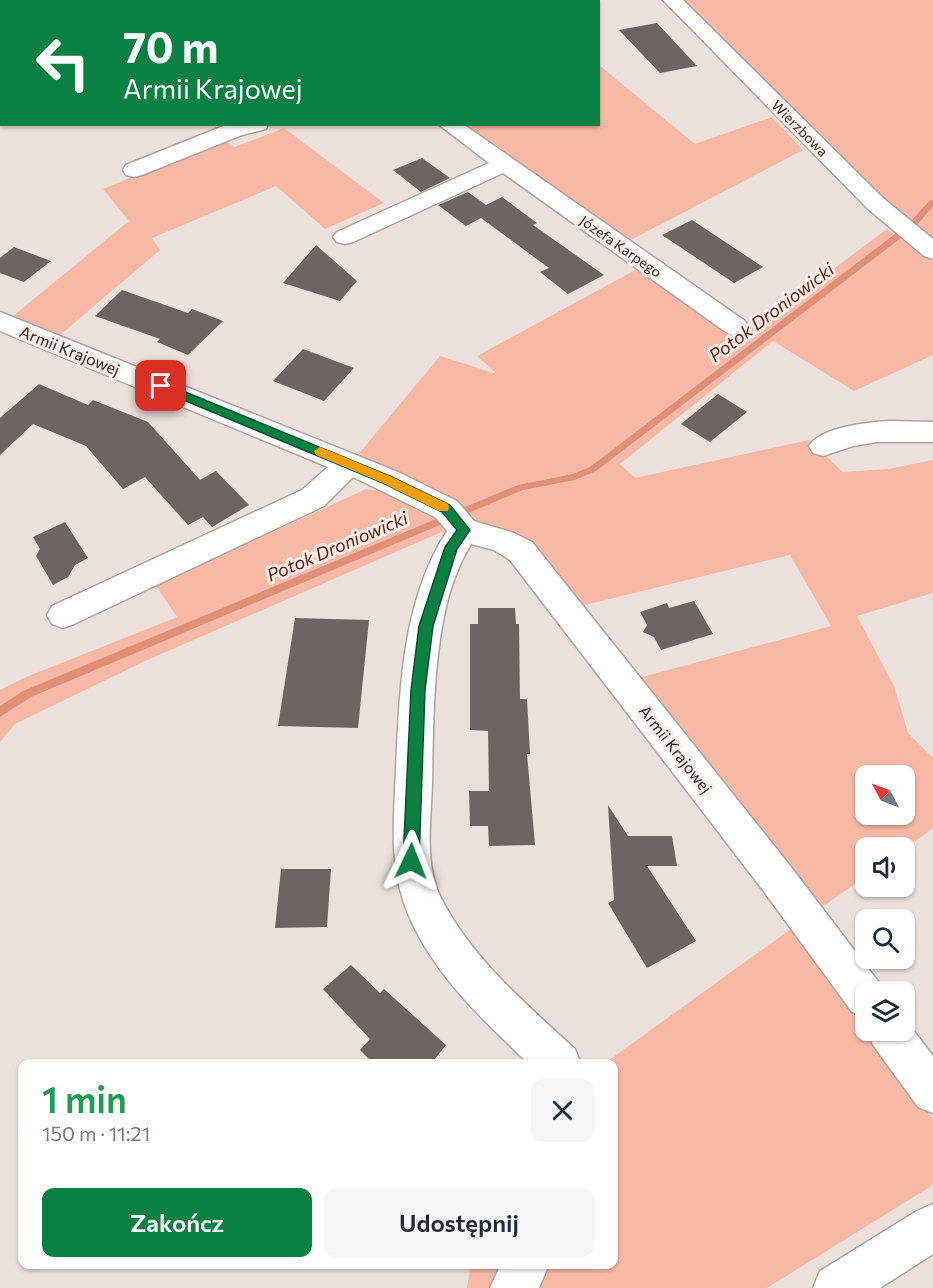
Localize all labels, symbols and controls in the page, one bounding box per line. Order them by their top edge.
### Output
text: 70 m [123,20,218,72]
icon: left [24,24,102,102]
text: Armii Krajowej [123,72,303,105]
street label: Wierzbowa [768,96,832,160]
street label: Józefa Karpego [577,212,665,280]
water label: Potok Droniowicki [704,257,839,366]
street label: Armii Krajowej [17,321,123,379]
pin [135,360,186,411]
icon: arrive [144,369,177,402]
water label: Potok Droniowicki [263,506,412,586]
street label: Armii Krajowej [636,701,716,797]
north arrow [855,765,915,825]
map controls [855,765,915,1041]
position arrow [379,829,443,893]
button: sound [855,837,915,897]
button: search [855,909,915,969]
button: layers [855,981,915,1041]
text: 1 min [42,1076,127,1120]
button: close [531,1079,594,1142]
text: 150 m · 11:21 [42,1121,150,1145]
button: Zakończ [42,1188,312,1257]
button: Udostępnij [324,1188,594,1257]

